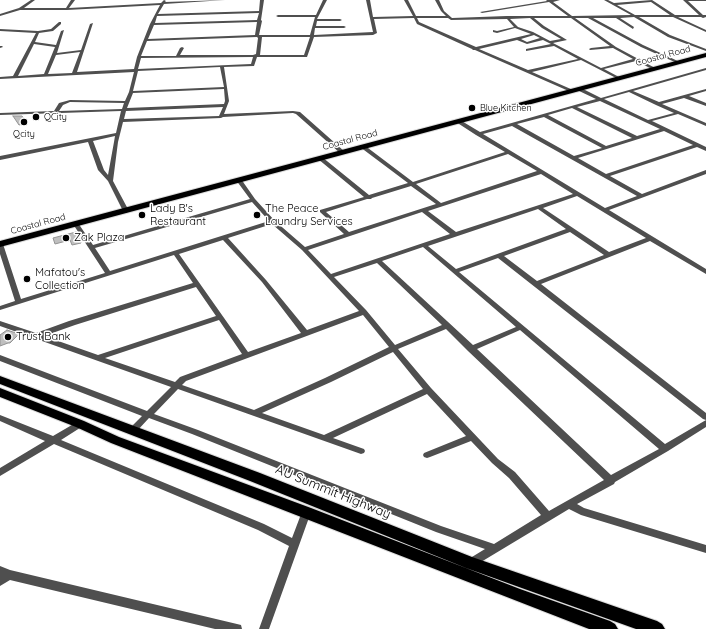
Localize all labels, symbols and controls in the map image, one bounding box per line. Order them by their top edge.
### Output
street label: Coastal Road [634,43,692,69]
marker: Blue Kitchen [467,103,477,113]
place label: Blue Kitchen [480,103,532,113]
marker: QCity [31,112,41,122]
place label: QCity [44,112,67,122]
marker: Qcity [19,117,29,127]
street label: Coastal Road [321,127,379,153]
place label: Qcity [13,129,35,139]
place label: Lady B's Restaurant [150,202,206,228]
place label: The Peace Laundry Services [265,202,353,228]
marker: Lady B's Restaurant [137,210,147,220]
marker: The Peace Laundry Services [252,210,262,220]
street label: Coastal Road [9,211,67,237]
place label: Zak Plaza [74,231,124,245]
marker: Zak Plaza [61,233,71,243]
place label: Mafatou's Collection [35,266,85,292]
marker: Mafatou's Collection [22,274,32,284]
place label: Trust Bank [16,330,70,344]
marker: Trust Bank [3,332,13,342]
street label: AU Summit Highway [273,462,393,522]

